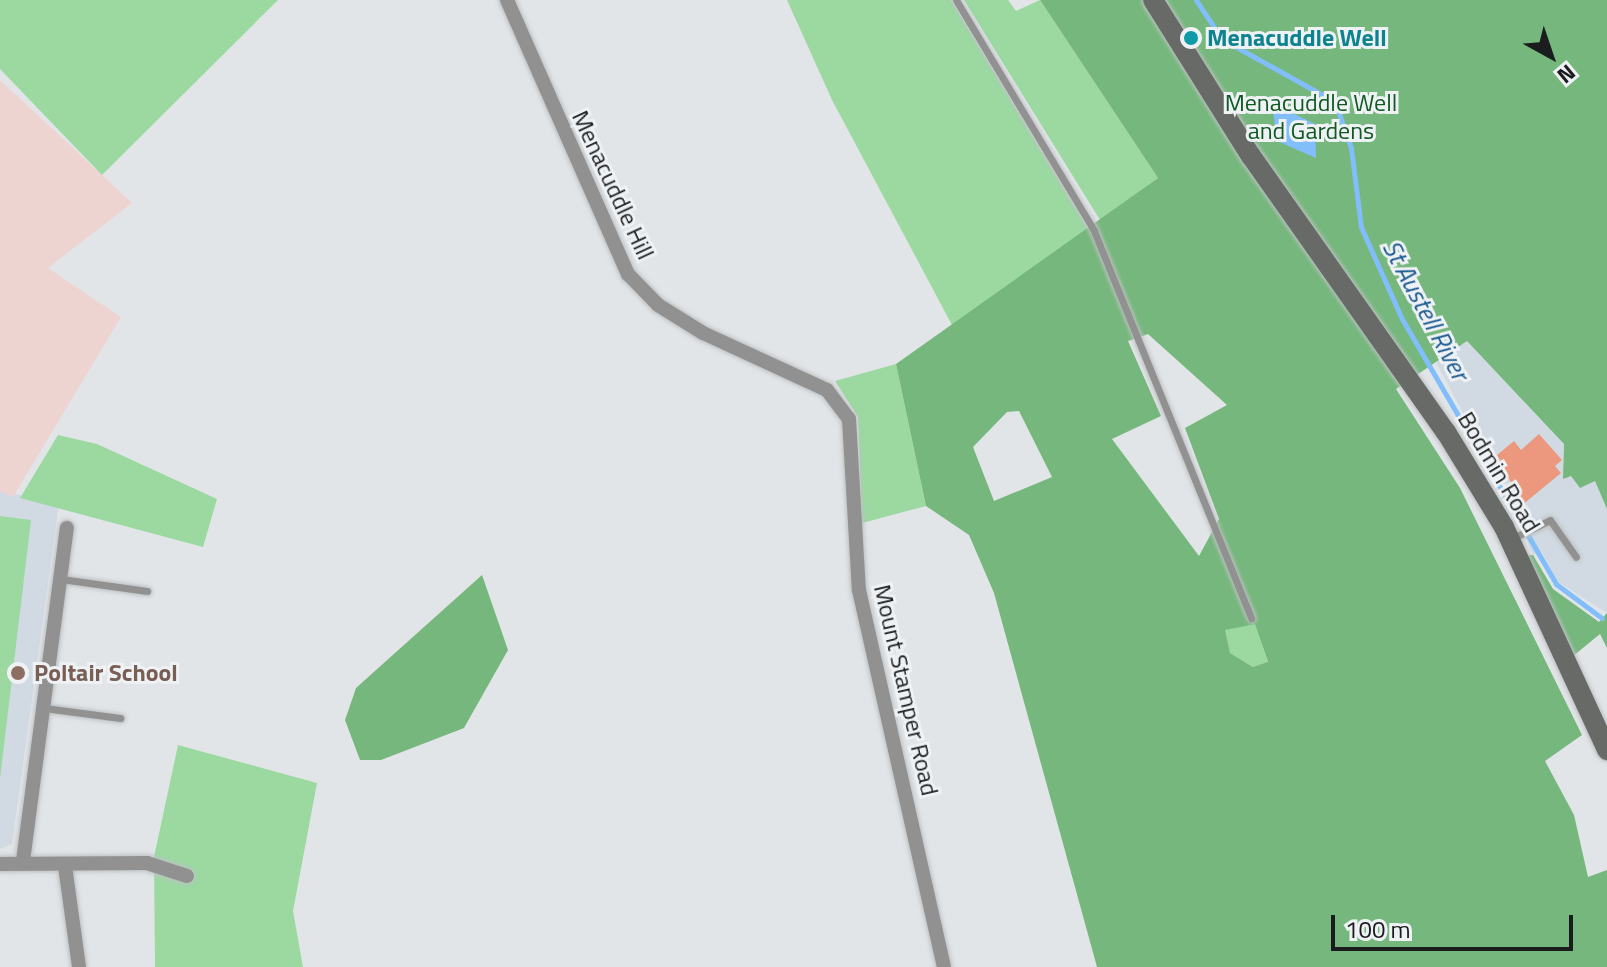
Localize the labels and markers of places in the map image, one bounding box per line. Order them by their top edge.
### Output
place label: Menacuddle Well [1207,24,1387,52]
marker: Menacuddle Well [1182,29,1200,47]
place label: Poltair School [34,659,178,687]
marker: Poltair School [9,664,27,682]

